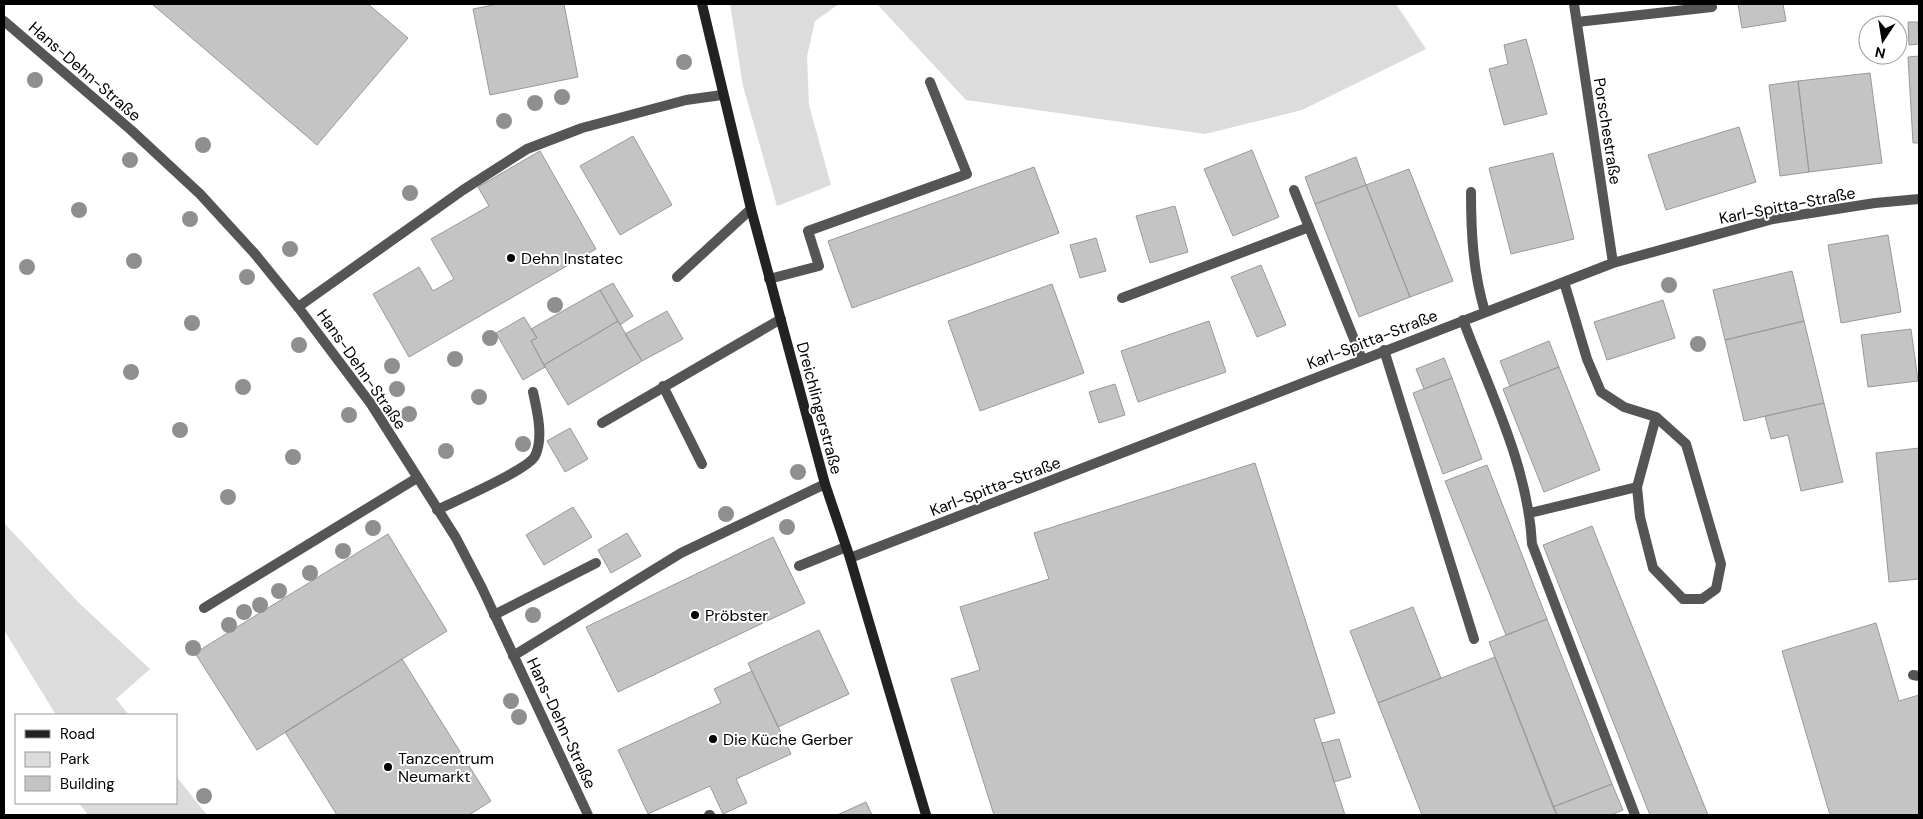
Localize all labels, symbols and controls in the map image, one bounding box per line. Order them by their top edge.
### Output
north arrow [1858,15,1908,65]
street label: Hans-Dehn-Straße [24,17,145,126]
text: N [1873,43,1887,63]
street label: Porschestraße [1589,76,1626,186]
street label: Karl-Spitta-Straße [1717,182,1857,229]
place label: Dehn Instatec [521,248,623,269]
marker: Dehn Instatec [505,252,517,264]
street label: Hans-Dehn-Straße [312,305,411,434]
street label: Karl-Spitta-Straße [1304,305,1441,374]
street label: Dreichlingerstraße [792,340,847,477]
street label: Karl-Spitta-Straße [927,452,1064,521]
place label: Pröbster [705,605,768,626]
marker: Pröbster [689,609,701,621]
street label: Hans-Dehn-Straße [522,654,601,792]
legend [15,714,178,804]
text: Road [60,724,95,744]
place label: Die Küche Gerber [723,729,853,750]
marker: Die Küche Gerber [707,733,719,745]
place label: Tanzcentrum Neumarkt [398,748,494,787]
text: Park [60,749,90,769]
marker: Tanzcentrum Neumarkt [382,761,394,773]
text: Building [60,774,115,794]

